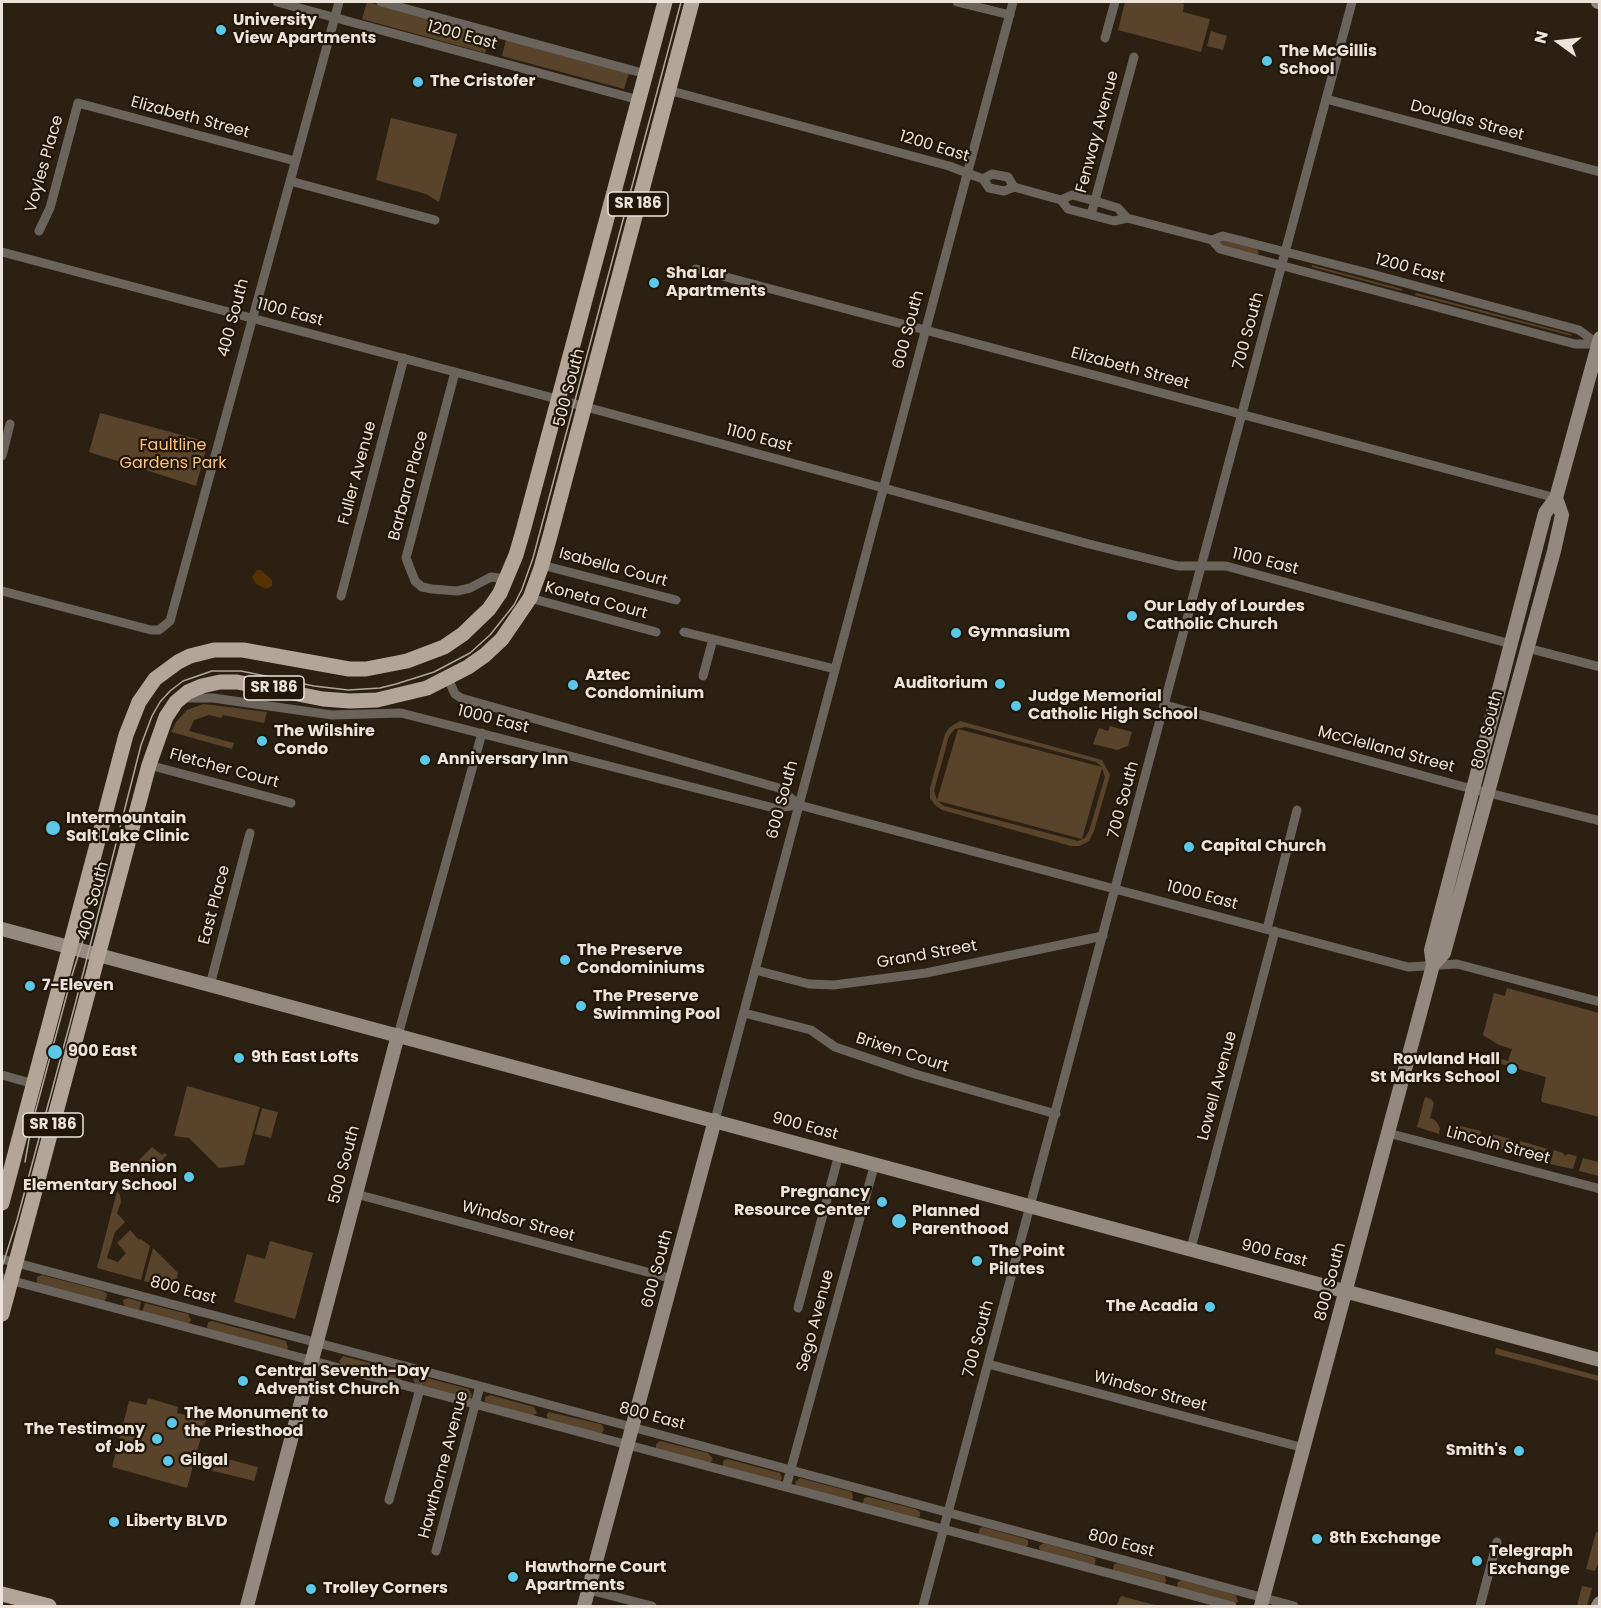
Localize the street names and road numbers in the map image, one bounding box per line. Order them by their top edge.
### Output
street label: 1200 East [425,17,499,55]
street label: Fenway Avenue [1072,69,1124,195]
street label: Elizabeth Street [129,93,251,143]
street label: Douglas Street [1408,97,1526,145]
street label: Voyles Place [22,113,68,215]
street label: 1200 East [897,127,971,167]
road number: SR 186 [608,192,668,216]
street label: 1200 East [1373,250,1447,288]
street label: 400 South [214,277,254,359]
street label: 600 South [889,289,929,371]
street label: 700 South [1229,290,1269,372]
street label: 1100 East [255,295,325,331]
street label: Elizabeth Street [1069,344,1191,394]
street label: 500 South [550,347,590,429]
street label: Fuller Avenue [335,419,381,527]
street label: 1100 East [724,421,794,457]
street label: Barbara Place [385,429,433,543]
street label: Isabella Court [557,544,669,592]
street label: 1100 East [1230,544,1300,580]
street label: Koneta Court [543,578,649,624]
road number: SR 186 [244,676,304,700]
street label: 800 South [1468,689,1508,771]
street label: 1000 East [455,702,531,738]
street label: McClelland Street [1316,723,1456,777]
street label: Fletcher Court [167,745,281,793]
street label: 600 South [763,759,803,841]
street label: 700 South [1104,759,1144,841]
street label: 400 South [74,860,114,942]
street label: East Place [195,863,235,947]
street label: 1000 East [1164,877,1240,915]
street label: Grand Street [875,937,979,973]
street label: Brixen Court [853,1029,951,1077]
street label: Lowell Avenue [1194,1029,1242,1143]
street label: 900 East [770,1109,840,1145]
road number: SR 186 [23,1113,83,1137]
street label: Lincoln Street [1444,1123,1552,1169]
street label: 500 South [325,1124,365,1206]
street label: Windsor Street [459,1198,577,1246]
street label: 600 South [638,1228,678,1310]
street label: 900 East [1239,1236,1309,1272]
street label: 800 South [1311,1241,1351,1323]
street label: Sego Avenue [793,1268,839,1374]
street label: 800 East [148,1273,218,1309]
street label: 700 South [959,1298,999,1380]
street label: Windsor Street [1091,1368,1209,1416]
street label: Hawthorne Avenue [415,1389,473,1541]
street label: 800 East [617,1399,687,1435]
street label: 800 East [1086,1526,1156,1562]

